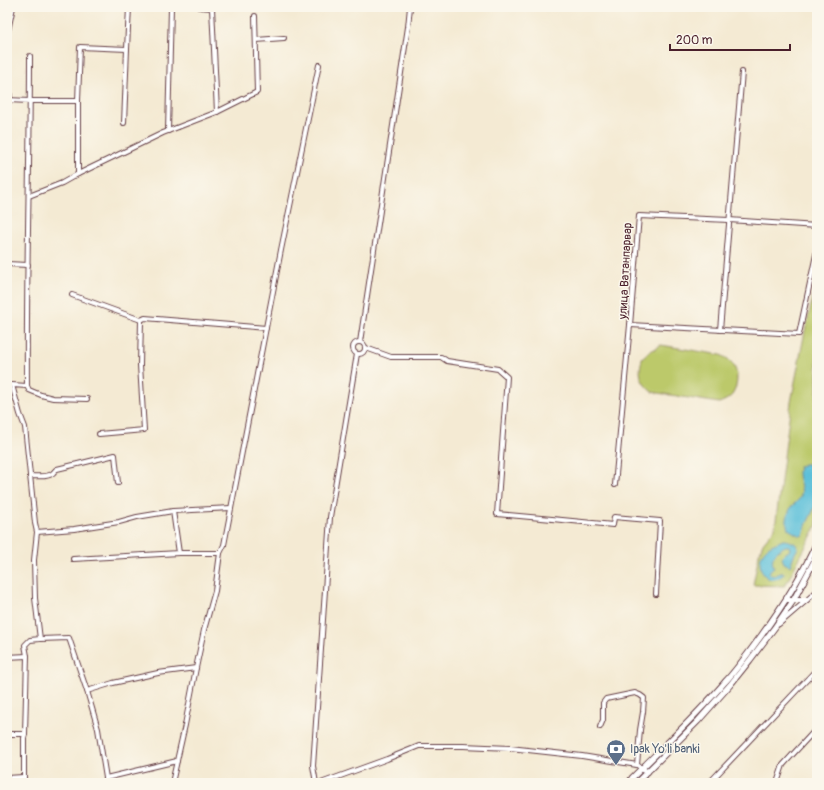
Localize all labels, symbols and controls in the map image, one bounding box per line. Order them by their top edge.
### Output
scale bar [670,26,790,52]
text: 200 m [676,33,713,48]
street label: улица Ватанпарвар [615,222,636,321]
bank icon: Ipak Yo'li banki [605,738,627,766]
place label: Ipak Yo'li banki [630,742,700,757]

